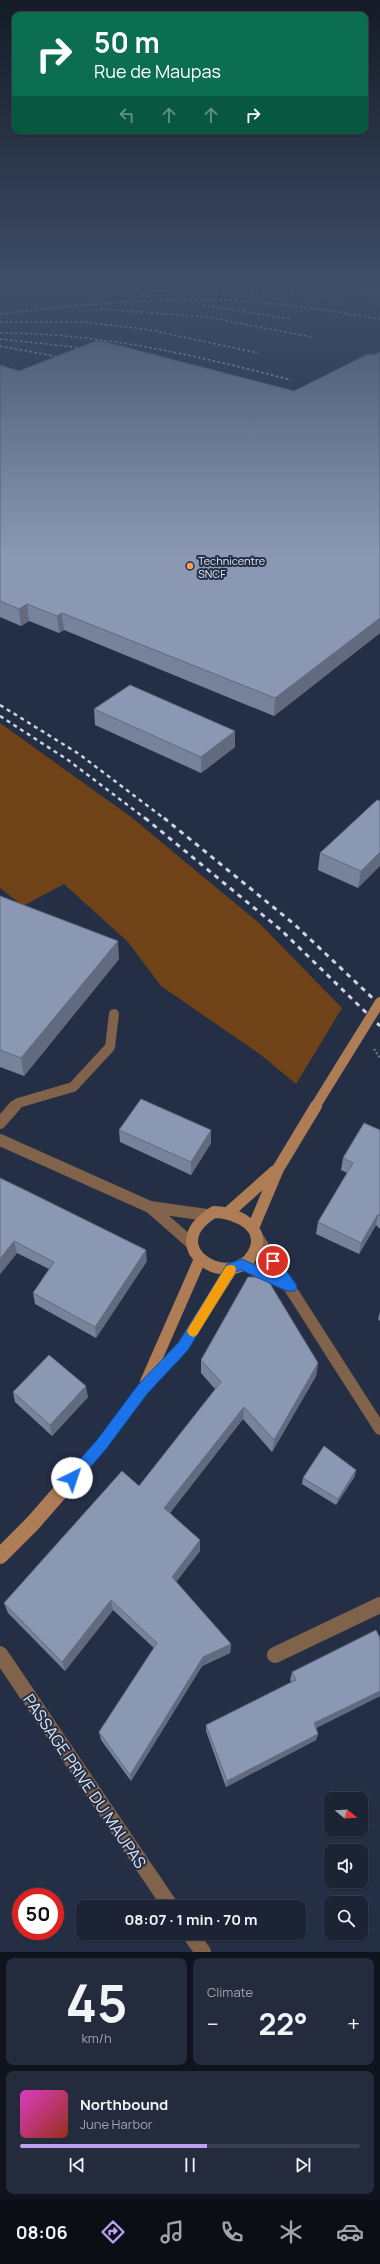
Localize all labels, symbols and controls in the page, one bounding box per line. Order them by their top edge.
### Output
text: 50 m [94,23,160,61]
icon: right [28,28,80,80]
text: Rue de Maupas [94,59,221,83]
icon: left [116,104,138,126]
icon: ahead [158,104,180,126]
icon: ahead [200,104,222,126]
icon: right [242,104,264,126]
place label: Technicentre SNCF [198,553,266,581]
marker: Technicentre SNCF [185,561,195,571]
pin [256,1244,290,1278]
icon: arrive [262,1250,284,1272]
position arrow [51,1457,93,1499]
street label: PASSAGE PRIVE DU MAUPAS [18,1690,152,1873]
north arrow [324,1792,368,1836]
map controls [324,1792,368,1940]
button: sound [324,1844,368,1888]
speed limit sign: 50 [12,1888,64,1940]
button: search [324,1896,368,1940]
text: 08:07 · 1 min · 70 m [124,1909,258,1930]
text: 45 [65,1967,128,2038]
text: Climate [207,1983,253,2001]
text: 22° [258,2003,308,2044]
text: − [207,2009,219,2039]
text: + [347,2009,360,2039]
text: km/h [81,2029,112,2047]
text: Northbound [80,2094,168,2115]
text: June Harbor [80,2115,153,2133]
icon: previous [66,2154,88,2176]
icon: pause [179,2154,201,2176]
icon: next [292,2154,314,2176]
icon: directions [99,2218,127,2246]
icon: music [158,2218,186,2246]
icon: phone [218,2218,246,2246]
icon: climate [277,2218,305,2246]
icon: car [336,2218,364,2246]
text: 08:06 [16,2220,68,2244]

